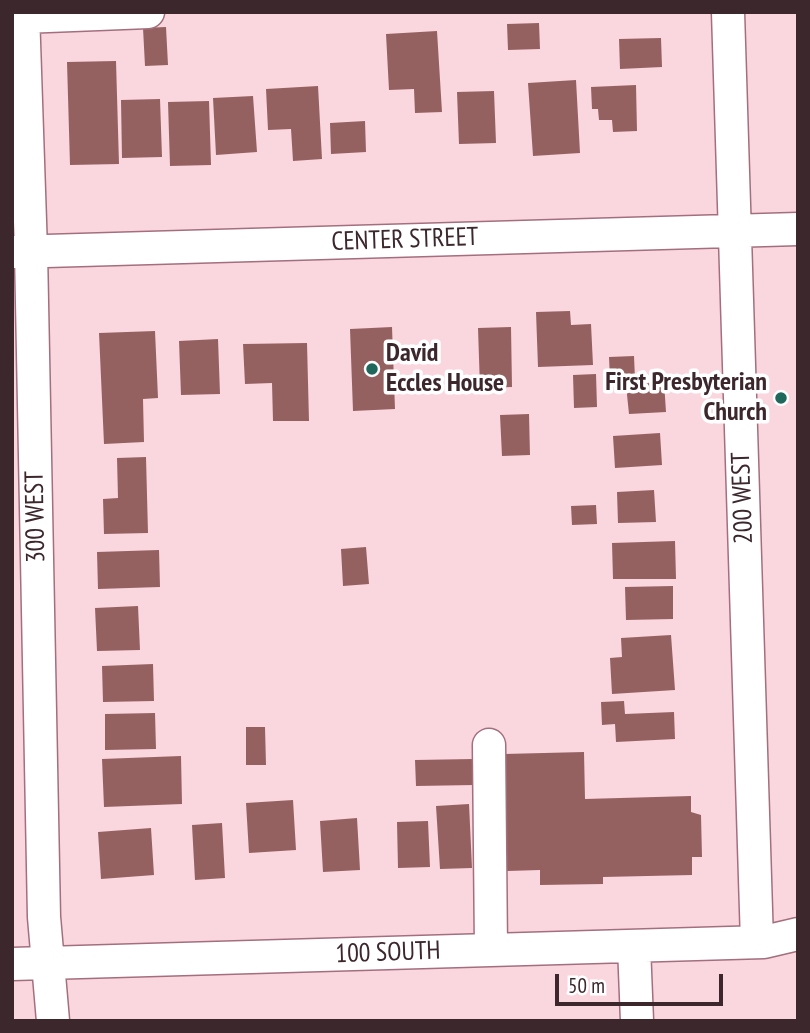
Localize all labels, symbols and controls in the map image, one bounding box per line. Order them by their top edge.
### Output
street label: CENTER STREET [331,222,479,258]
place label: David Eccles House [386,338,504,400]
marker: David Eccles House [364,361,380,377]
place label: First Presbyterian Church [605,367,767,428]
marker: First Presbyterian Church [773,390,789,406]
street label: 200 WEST [726,451,760,545]
street label: 300 WEST [20,471,52,563]
street label: 100 SOUTH [335,936,441,970]
scale bar [558,960,726,1004]
text: 50 m [568,972,605,999]

